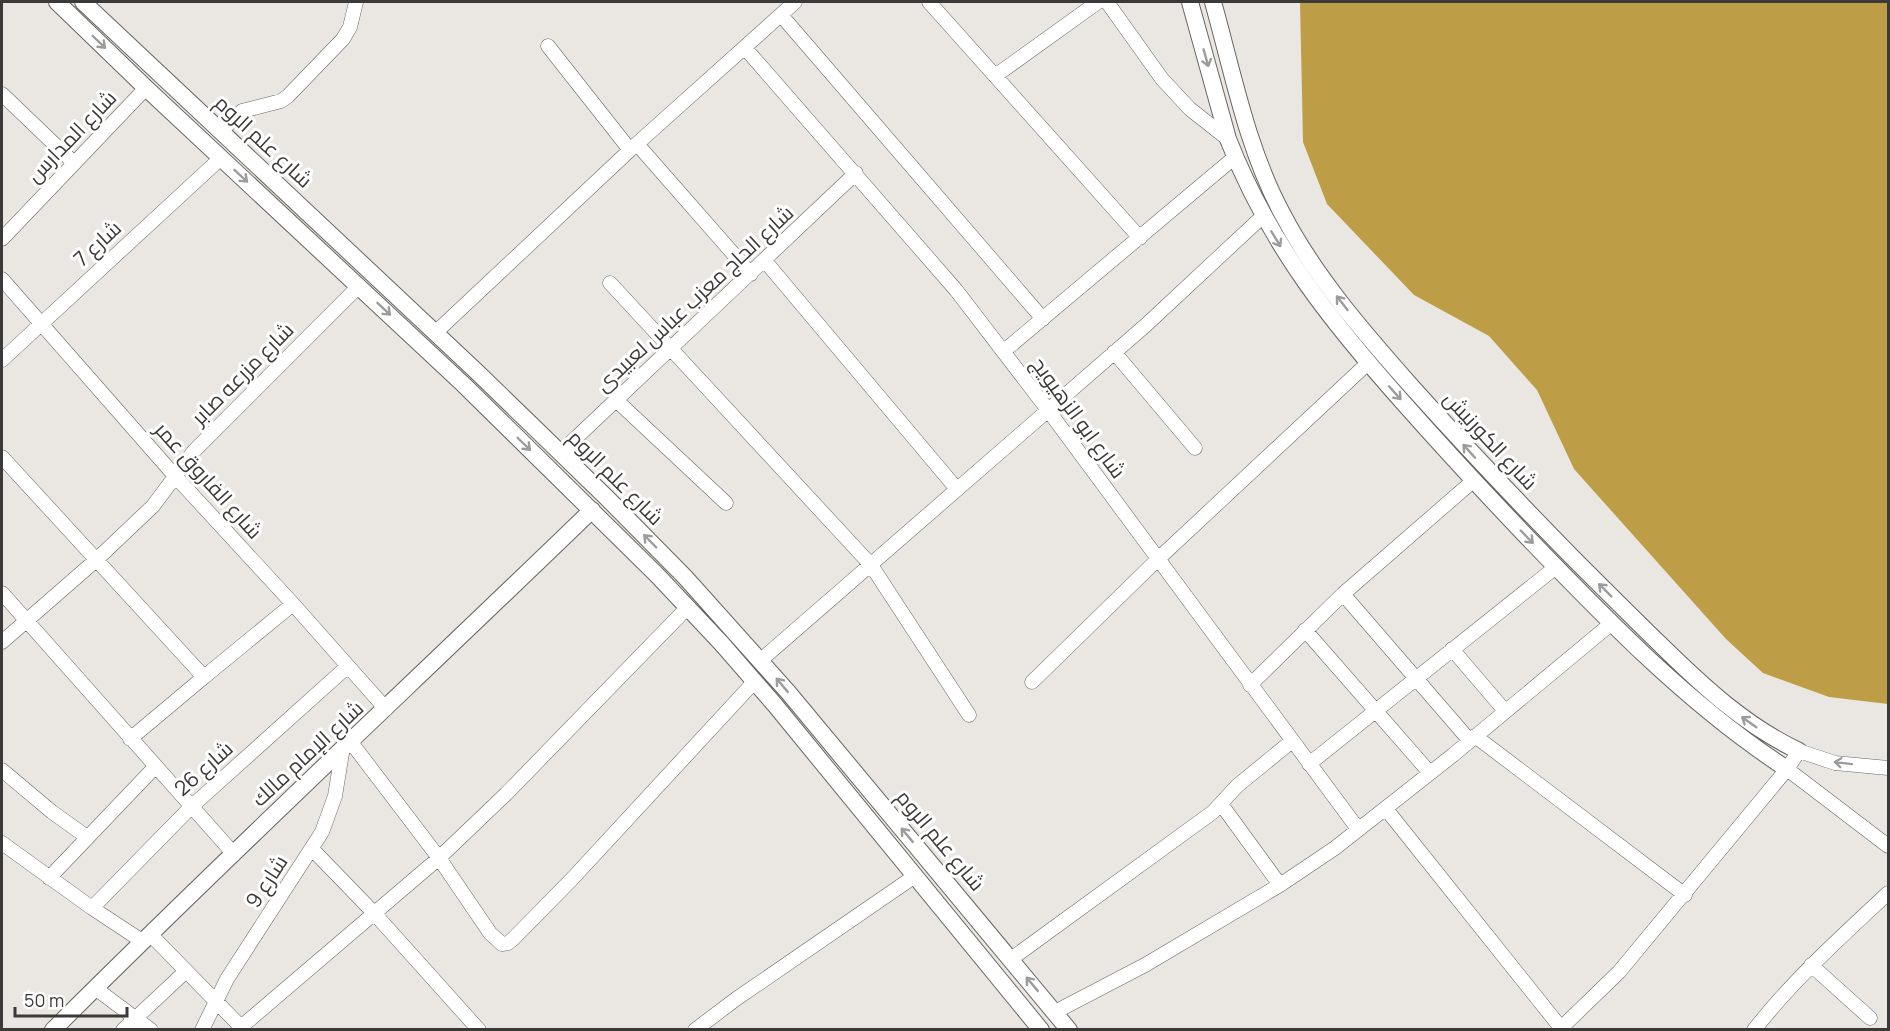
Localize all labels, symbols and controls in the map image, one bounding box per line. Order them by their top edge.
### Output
one-way arrow [92,35,107,50]
one-way arrow [1201,48,1212,67]
street label: شارع المدارس [20,84,123,189]
street label: شارع علم الروم [208,88,319,194]
one-way arrow [233,169,248,183]
street label: شارع الحاج معزب عباس لعبيدى [589,199,800,398]
street label: شارع 7 [67,214,128,273]
one-way arrow [1270,230,1282,247]
one-way arrow [1336,295,1349,311]
one-way arrow [376,302,391,317]
street label: شارع مزرعه صابر [184,316,300,432]
street label: شارع ابو الزهيويج [1025,351,1133,484]
street label: شارع الكورنيش [1437,384,1544,496]
one-way arrow [1388,385,1402,400]
street label: شارع الفاروق عمر [148,415,269,545]
street label: شارع علم الروم [562,423,670,531]
one-way arrow [517,437,532,451]
one-way arrow [1462,443,1476,458]
one-way arrow [1520,529,1534,544]
one-way arrow [643,534,658,549]
one-way arrow [1598,583,1612,598]
one-way arrow [775,678,789,693]
street label: شارع الإمام مالك [245,694,370,813]
one-way arrow [1741,716,1757,728]
street label: شارع 26 [168,734,239,803]
one-way arrow [1834,758,1853,769]
street label: شارع علم الروم [890,783,992,897]
one-way arrow [900,828,914,843]
street label: شارع 9 [238,849,294,913]
one-way arrow [1025,977,1039,992]
scale bar [15,980,128,1018]
text: 50 m [24,988,64,1012]

